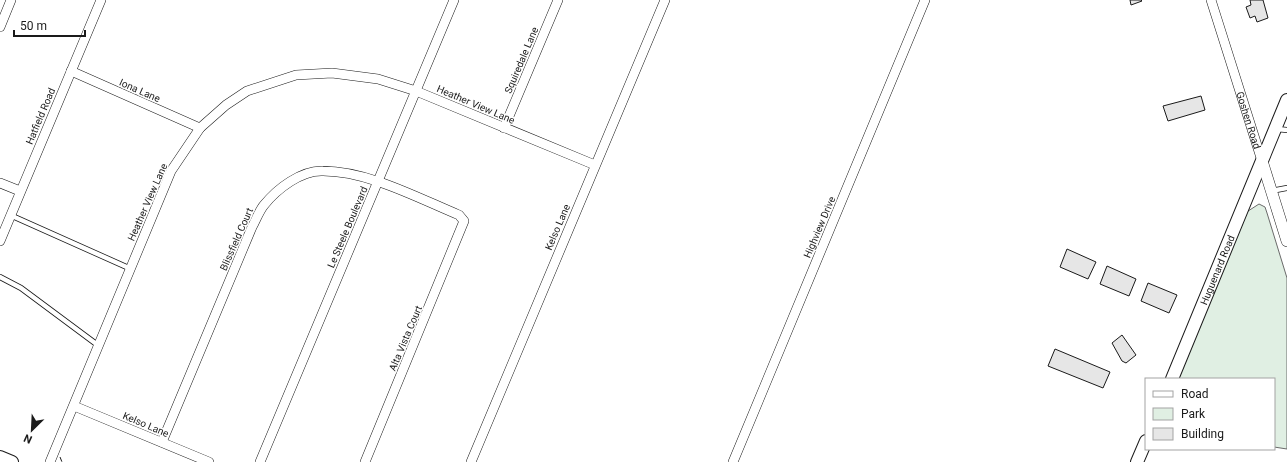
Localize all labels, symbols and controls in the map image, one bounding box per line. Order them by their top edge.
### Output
scale bar [14,12,85,38]
text: 50 m [20,19,47,33]
street label: Squiredale Lane [503,25,540,95]
street label: Iona Lane [118,77,162,104]
street label: Heather View Lane [435,83,516,126]
street label: Hatfield Road [24,86,57,146]
street label: Goshen Road [1234,90,1263,150]
street label: Heather View Lane [125,162,169,243]
street label: Le Steele Boulevard [325,185,370,270]
street label: Highview Drive [802,195,837,260]
street label: Kelso Lane [543,203,572,252]
street label: Blissfield Court [218,206,255,272]
street label: Huguenard Road [1198,234,1237,307]
street label: Alta Vista Court [387,304,424,373]
legend [1145,378,1275,450]
text: Road [1181,387,1209,401]
text: Park [1181,407,1206,421]
north arrow [12,410,52,450]
street label: Kelso Lane [121,410,170,439]
text: Building [1181,427,1224,441]
text: N [22,431,34,446]

